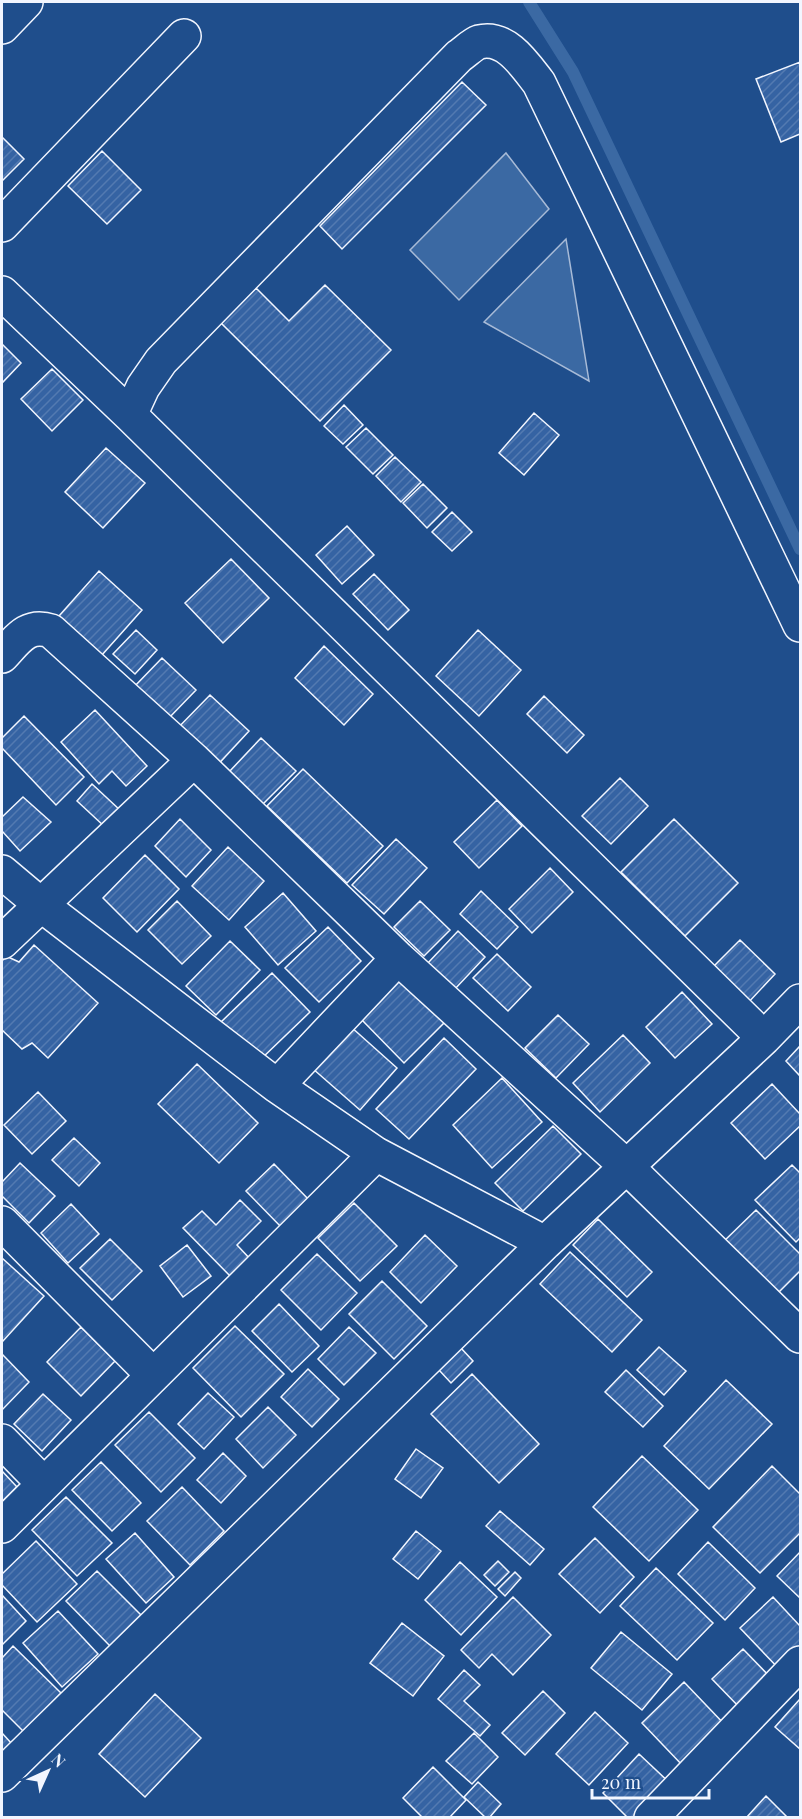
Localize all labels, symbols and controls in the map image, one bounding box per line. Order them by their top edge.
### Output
north arrow [18,1741,78,1801]
text: N [47,1749,71,1772]
scale bar [592,1762,709,1800]
text: 20 m [601,1770,641,1794]

